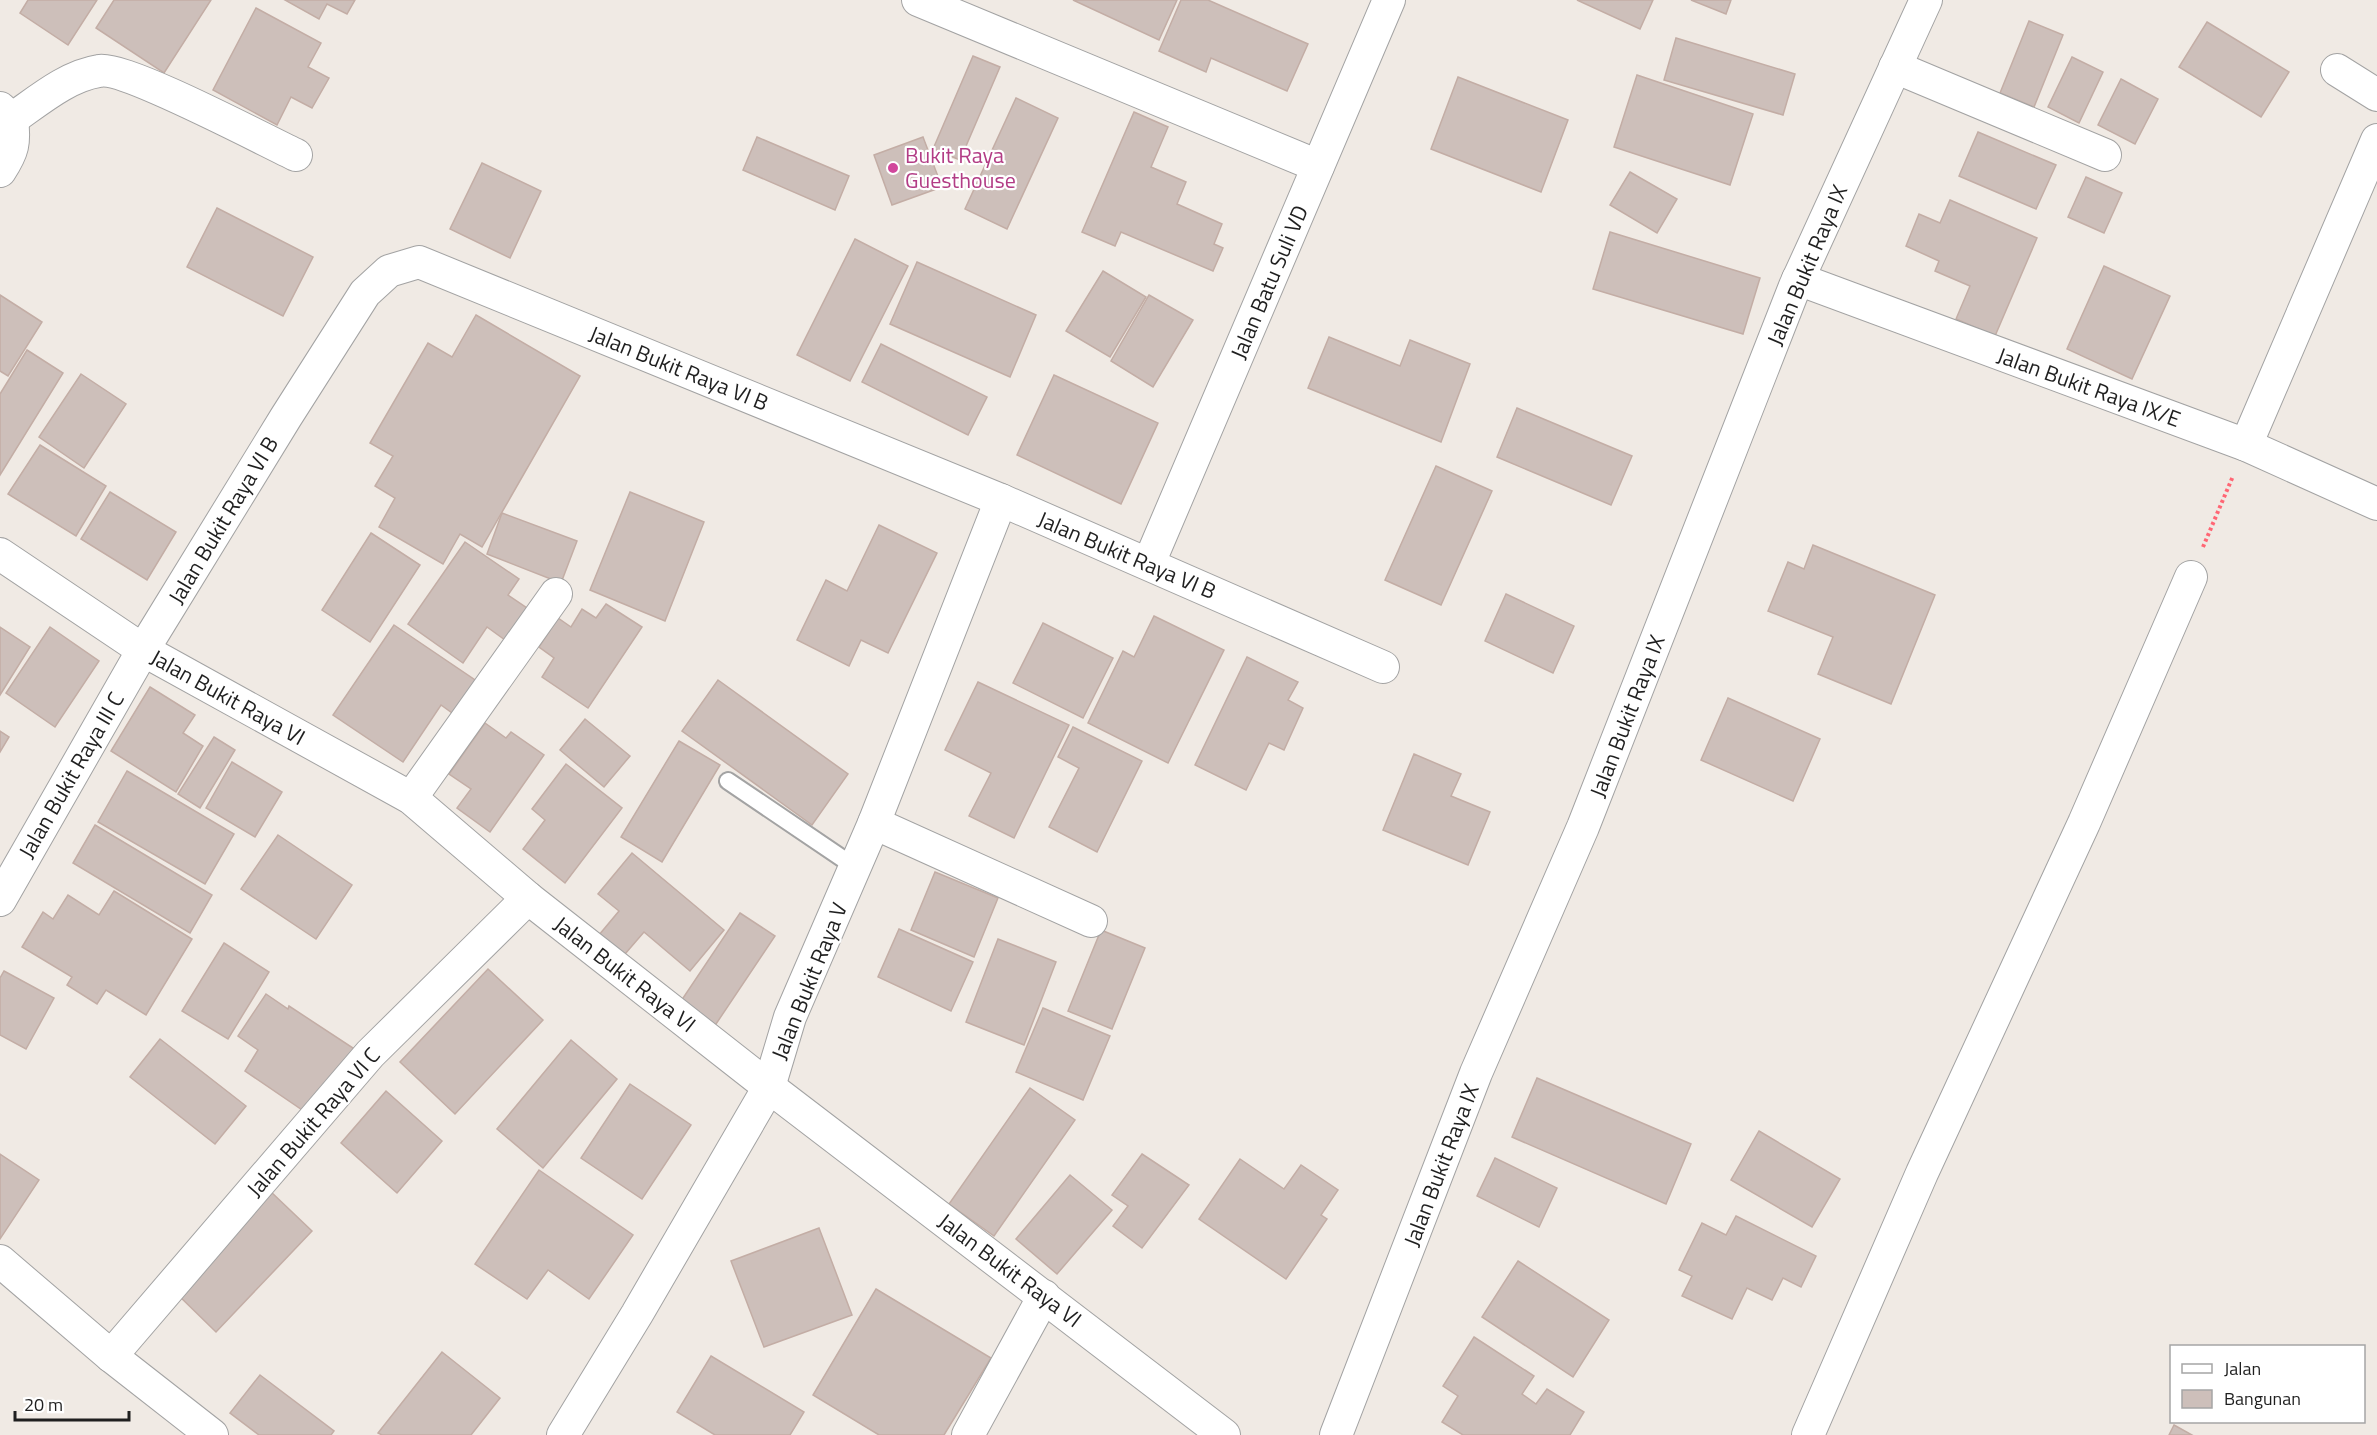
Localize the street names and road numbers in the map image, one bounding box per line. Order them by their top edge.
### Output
street label: Jalan Bukit Raya IX [1758,179,1856,351]
street label: Jalan Batu Suli VD [1221,200,1317,364]
street label: Jalan Bukit Raya VI B [584,317,774,419]
street label: Jalan Bukit Raya IX/E [1993,338,2185,436]
street label: Jalan Bukit Raya VI B [159,430,287,610]
street label: Jalan Bukit Raya VI B [1033,502,1221,608]
street label: Jalan Bukit Raya IX [1580,630,1674,802]
street label: Jalan Bukit Raya VI [144,640,312,754]
street label: Jalan Bukit Raya III C [10,685,133,865]
street label: Jalan Bukit Raya V [762,897,856,1065]
street label: Jalan Bukit Raya VI [547,908,703,1040]
street label: Jalan Bukit Raya VI C [238,1039,388,1205]
street label: Jalan Bukit Raya IX [1394,1079,1488,1251]
street label: Jalan Bukit Raya VI [931,1205,1089,1335]

